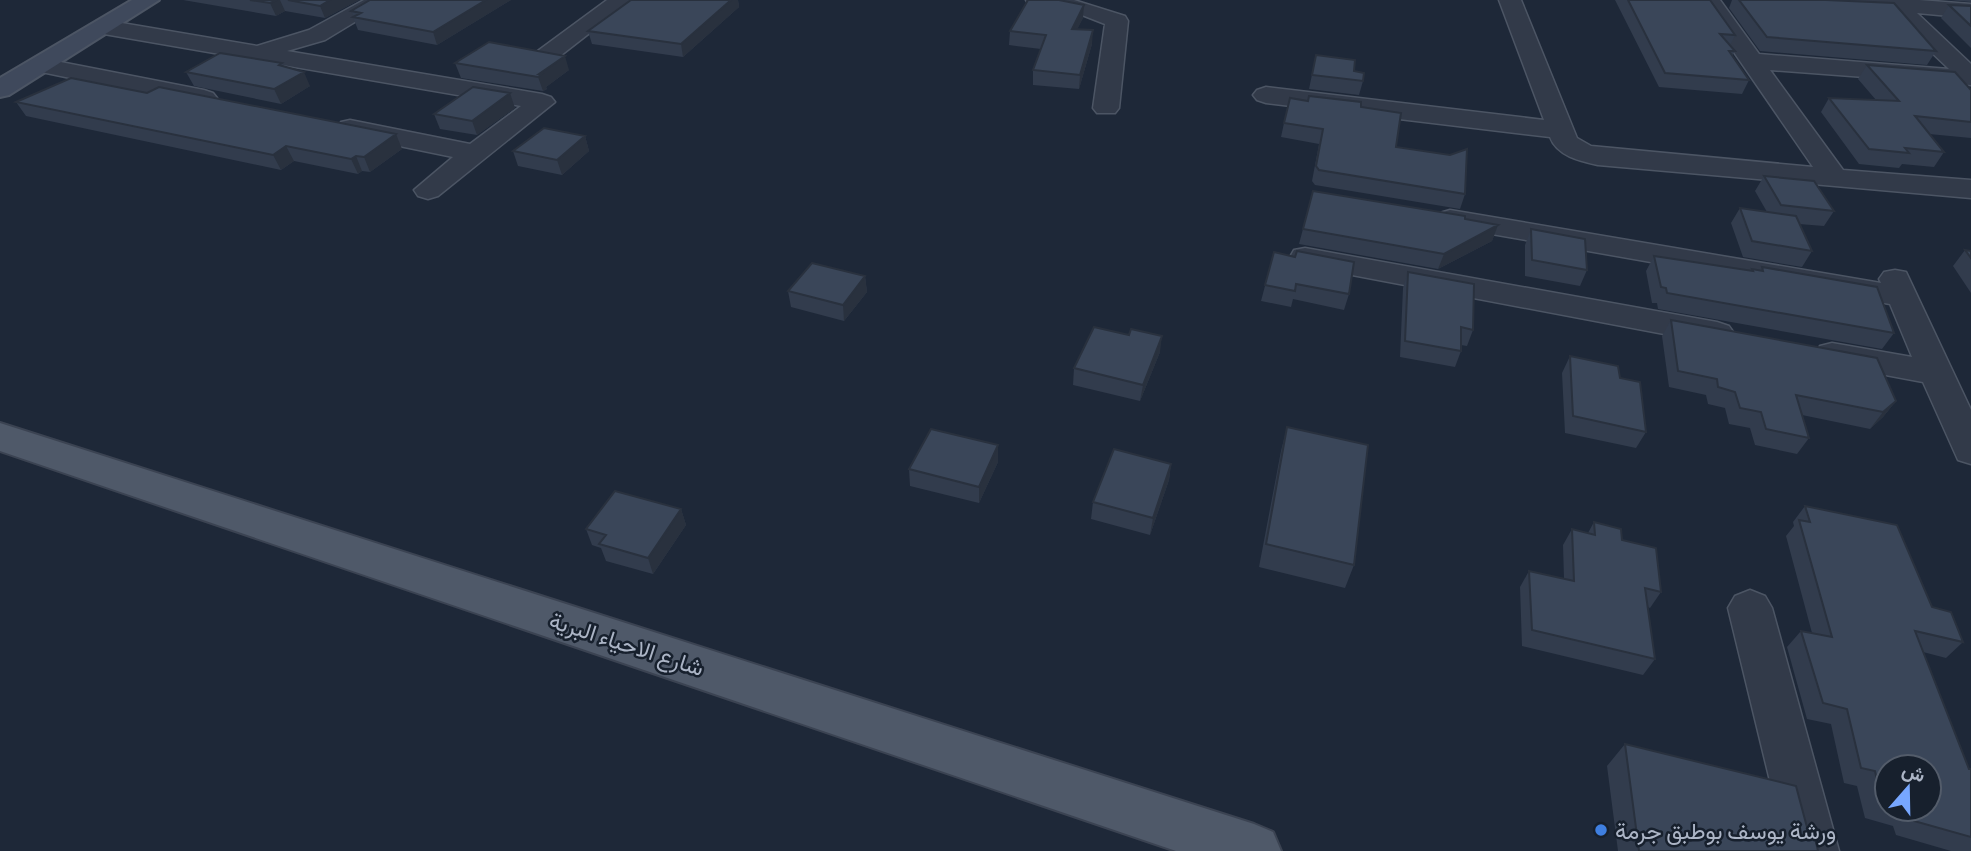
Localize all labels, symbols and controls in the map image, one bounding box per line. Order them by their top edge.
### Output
street label: شارع الاحياء البرية [545,605,708,684]
north arrow [1873,753,1943,823]
text: ش [1899,757,1929,787]
place label: ورشة يوسف بوطبق جرمة [1615,816,1836,846]
marker: ورشة يوسف بوطبق جرمة [1593,822,1609,838]

